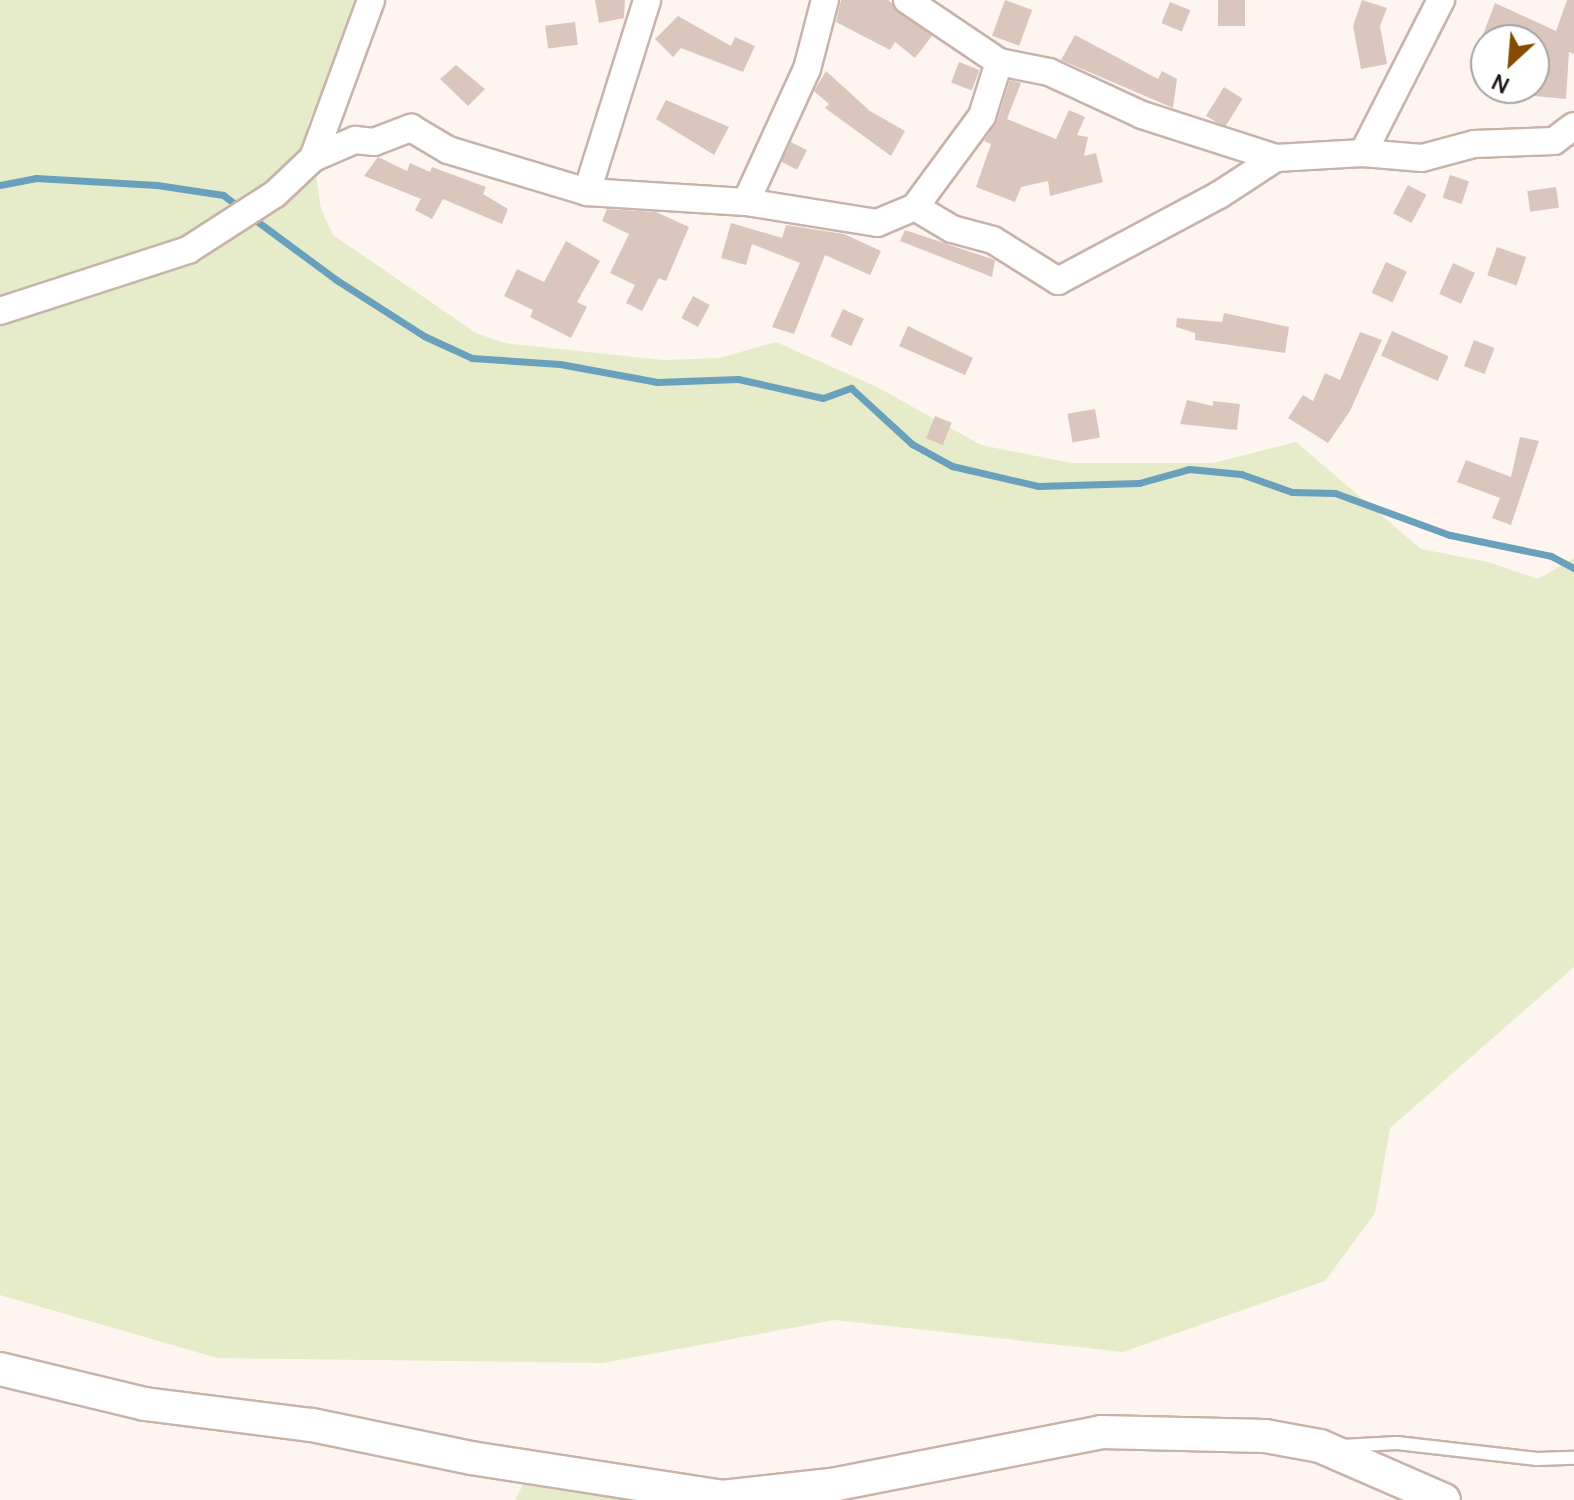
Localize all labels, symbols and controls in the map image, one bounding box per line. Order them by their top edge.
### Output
north arrow [1470,24,1550,104]
text: N [1487,67,1514,101]

